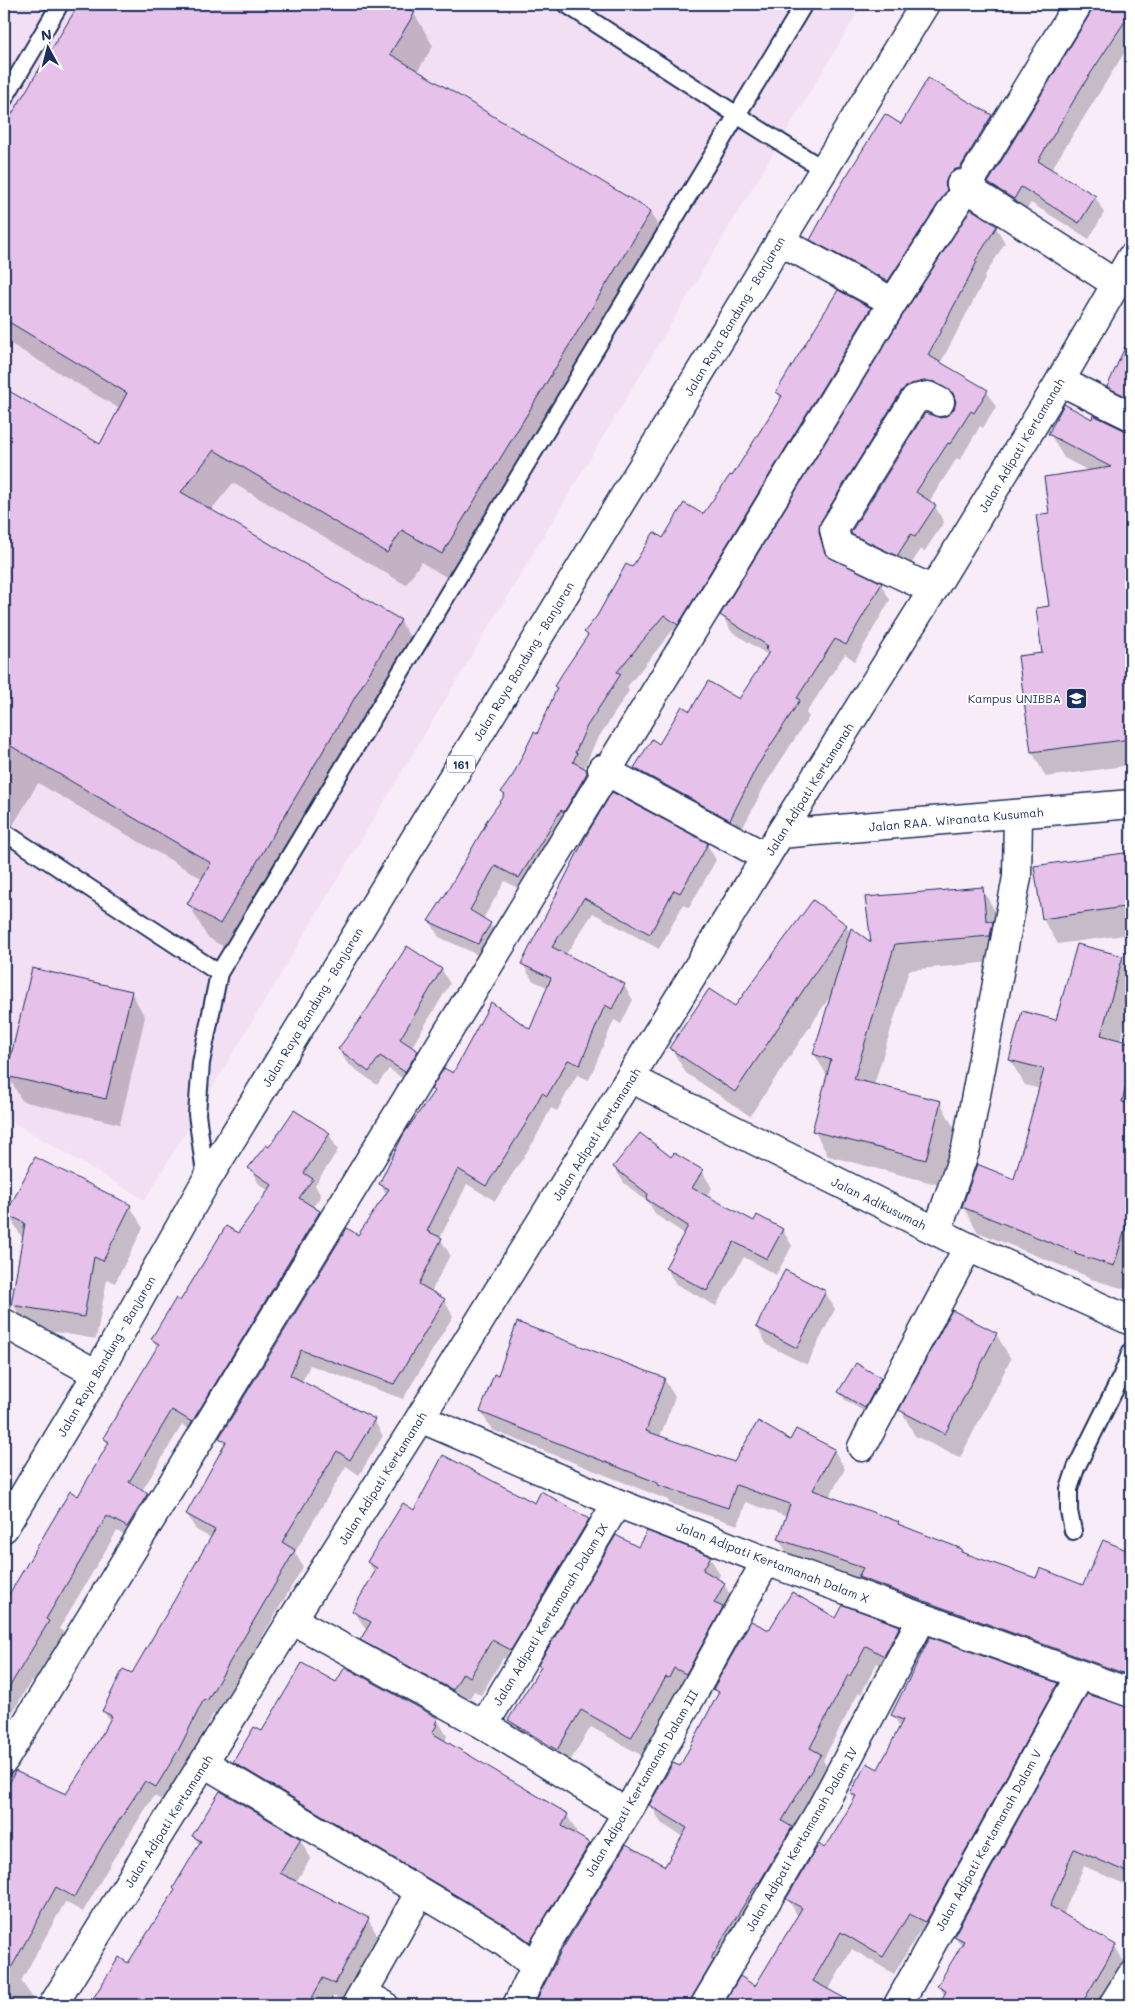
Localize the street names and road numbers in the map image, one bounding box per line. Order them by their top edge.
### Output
street label: Jalan Raya Bandung - Banjaran [680,233,788,399]
street label: Jalan Adipati Kertamanah [975,375,1068,515]
street label: Jalan Raya Bandung - Banjaran [469,578,577,744]
street label: Jalan Adipati Kertamanah [761,719,857,858]
road number: 161 [447,756,475,772]
street label: Jalan RAA. Wiranata Kusumah [868,803,1044,835]
street label: Jalan Raya Bandung - Banjaran [258,924,366,1090]
street label: Jalan Adipati Kertamanah [548,1064,644,1203]
street label: Jalan Adikusumah [829,1173,929,1233]
street label: Jalan Raya Bandung - Banjaran [53,1273,159,1439]
street label: Jalan Adipati Kertamanah [334,1408,430,1547]
street label: Jalan Adipati Kertamanah Dalam X [674,1518,872,1606]
street label: Jalan Adipati Kertamanah Dalam IX [489,1520,611,1708]
street label: Jalan Adipati Kertamanah Dalam III [581,1687,701,1879]
street label: Jalan Adipati Kertamanah Dalam IV [742,1744,861,1934]
street label: Jalan Adipati Kertamanah Dalam V [931,1746,1045,1933]
street label: Jalan Adipati Kertamanah [120,1751,216,1890]

